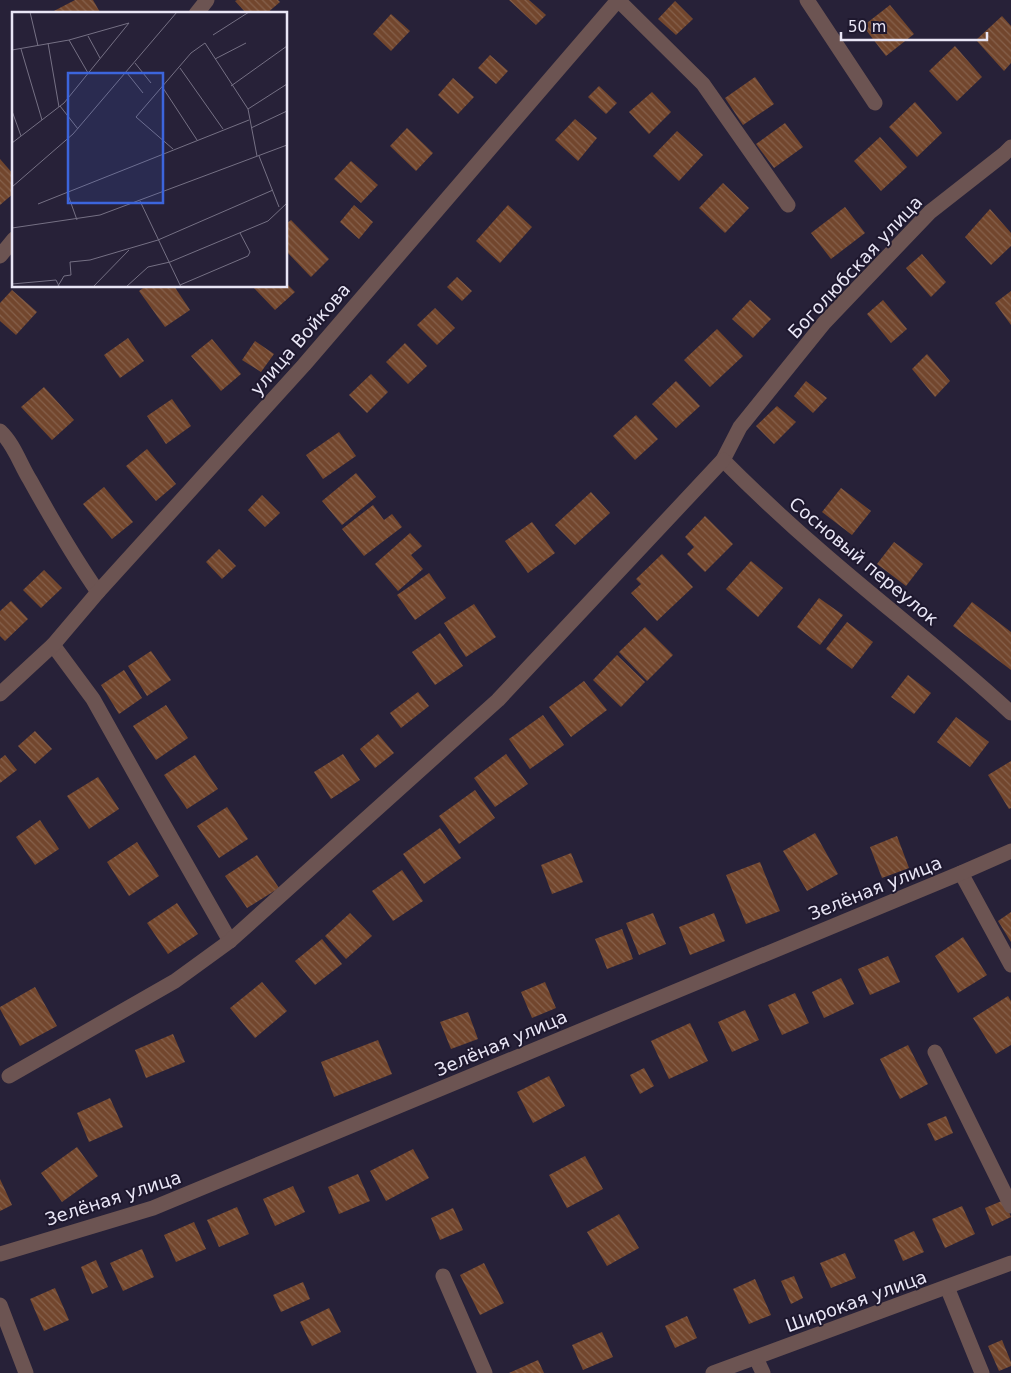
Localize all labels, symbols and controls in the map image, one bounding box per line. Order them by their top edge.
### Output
scale bar [841,10,987,42]
inset map [12,12,288,288]
text: 50 m [848,18,886,36]
street label: Боголюбская улица [784,191,926,343]
street label: улица Войкова [246,279,354,399]
street label: Сосновый переулок [785,493,943,630]
street label: Зелёная улица [805,852,945,924]
street label: Зелёная улица [432,1006,570,1080]
street label: Зелёная улица [42,1166,184,1230]
street label: Широкая улица [782,1266,930,1336]

